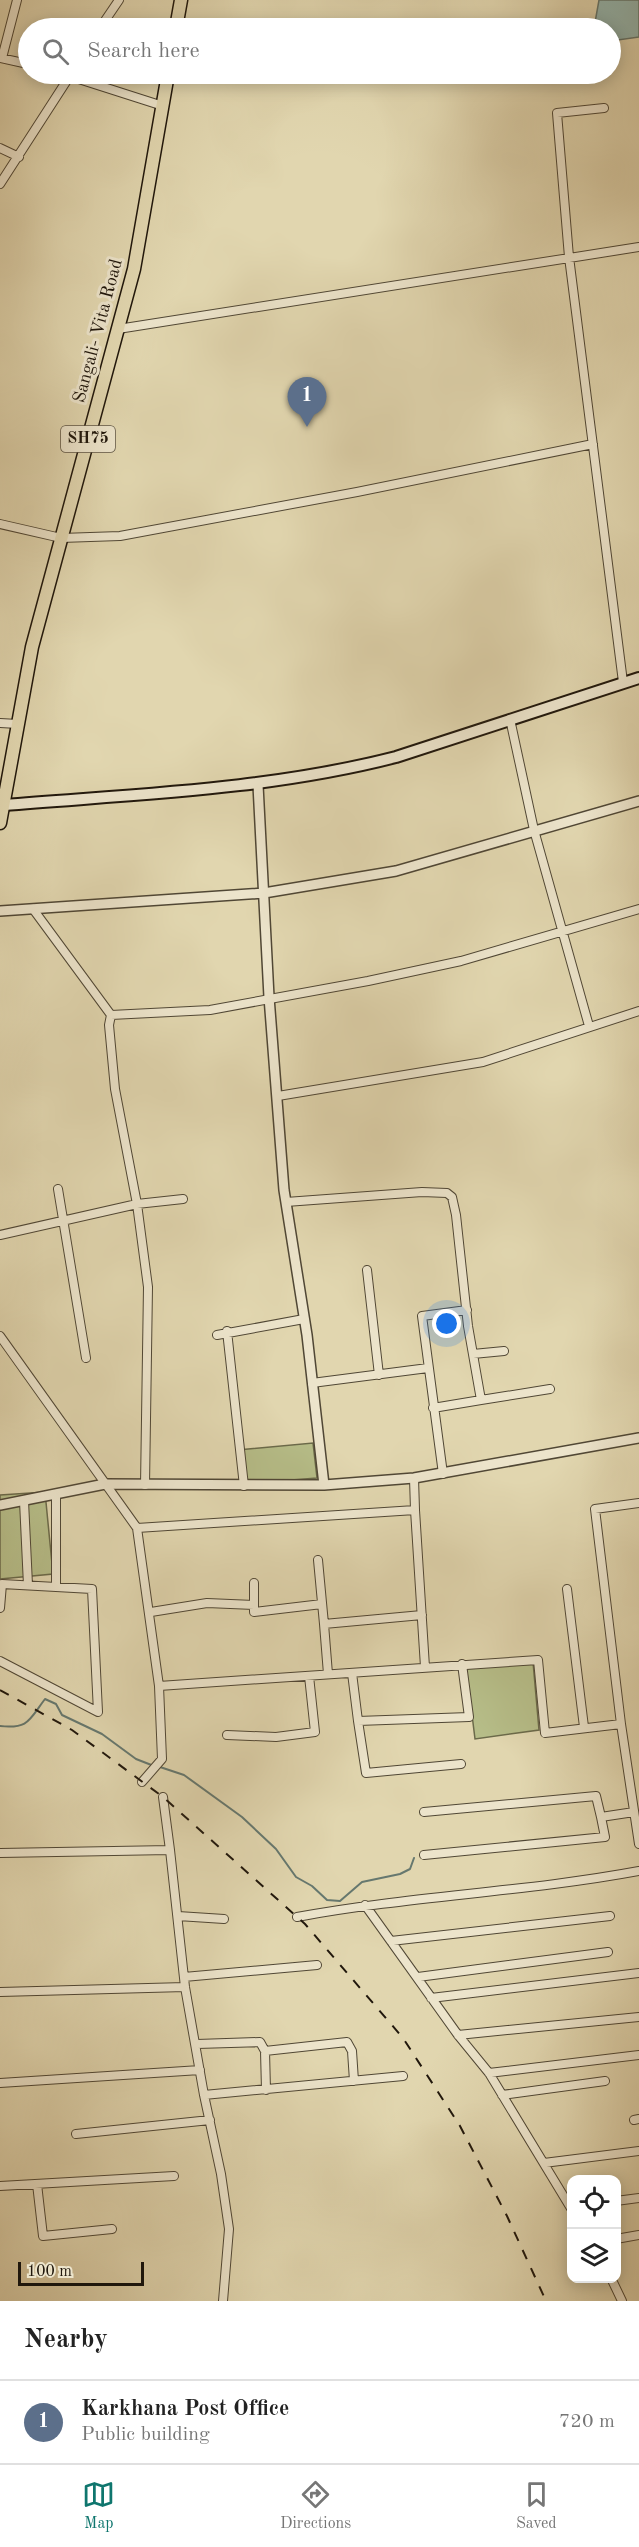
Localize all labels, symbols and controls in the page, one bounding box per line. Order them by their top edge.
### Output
search box [18,18,621,84]
icon: search [39,35,72,68]
text: Search here [87,40,200,62]
street label: Sangali- Vita Road [70,257,126,405]
pin: 1 [288,378,326,427]
road number: SH75 [61,426,115,452]
your location [432,1309,461,1338]
map controls [567,2175,621,2283]
button: locate [567,2175,621,2229]
button: layers [567,2229,621,2283]
scale bar [18,2259,144,2286]
text: 100 m [27,2264,72,2280]
text: Nearby [24,2327,108,2353]
text: Karkhana Post Office [81,2398,289,2420]
text: 1 [38,2412,49,2432]
text: 720 m [559,2412,615,2432]
text: Public building [81,2425,210,2445]
tab: Map [82,2478,115,2534]
tab: Directions [280,2478,351,2534]
tab: Saved [516,2478,557,2534]

